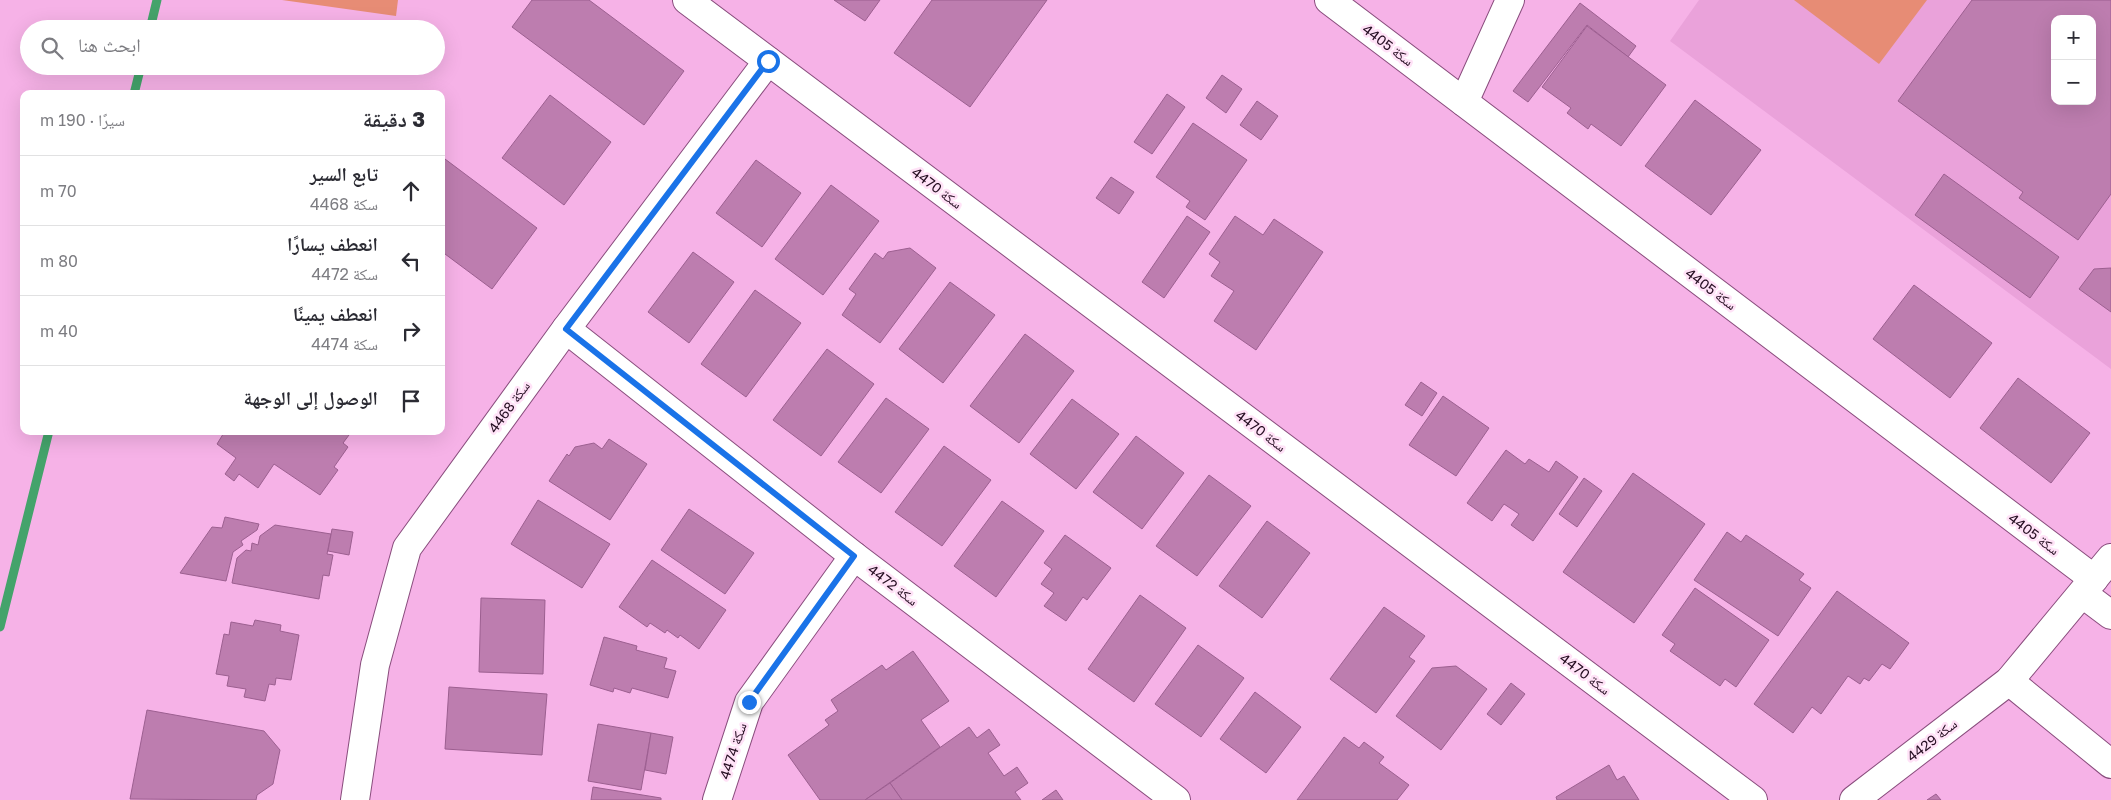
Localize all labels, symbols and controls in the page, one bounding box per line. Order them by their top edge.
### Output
map controls [2051,15,2096,105]
button: + [2051,15,2096,60]
search box [20,20,445,75]
street label: سكة 4405 [1359,20,1417,69]
text: ابحث هنا [78,33,141,56]
icon: search [38,34,66,62]
route start [757,50,780,73]
button: − [2051,60,2096,105]
text: 3 دقيقة [363,106,425,132]
text: سيرًا · 190 m [40,110,125,130]
text: تابع السير [310,162,378,185]
street label: سكة 4470 [909,163,966,212]
icon: ahead [397,177,425,205]
text: 70 m [40,181,77,201]
text: سكة 4468 [310,194,378,214]
text: انعطف يسارًا [287,232,378,255]
icon: left [397,247,425,275]
text: 80 m [40,251,78,271]
text: سكة 4472 [312,264,378,284]
street label: سكة 4405 [1682,264,1740,313]
text: انعطف يمينًا [293,302,378,325]
icon: right [397,317,425,345]
text: 40 m [40,321,78,341]
text: سكة 4474 [311,334,378,354]
street label: سكة 4468 [484,378,533,436]
text: الوصول إلى الوجهة [244,386,378,409]
icon: arrive [397,387,425,415]
street label: سكة 4470 [1233,406,1290,455]
street label: سكة 4405 [2005,509,2063,558]
street label: سكة 4472 [865,560,922,609]
street label: سكة 4470 [1557,649,1614,698]
route end [738,691,761,714]
street label: سكة 4429 [1903,715,1960,765]
street label: سكة 4474 [715,720,750,781]

